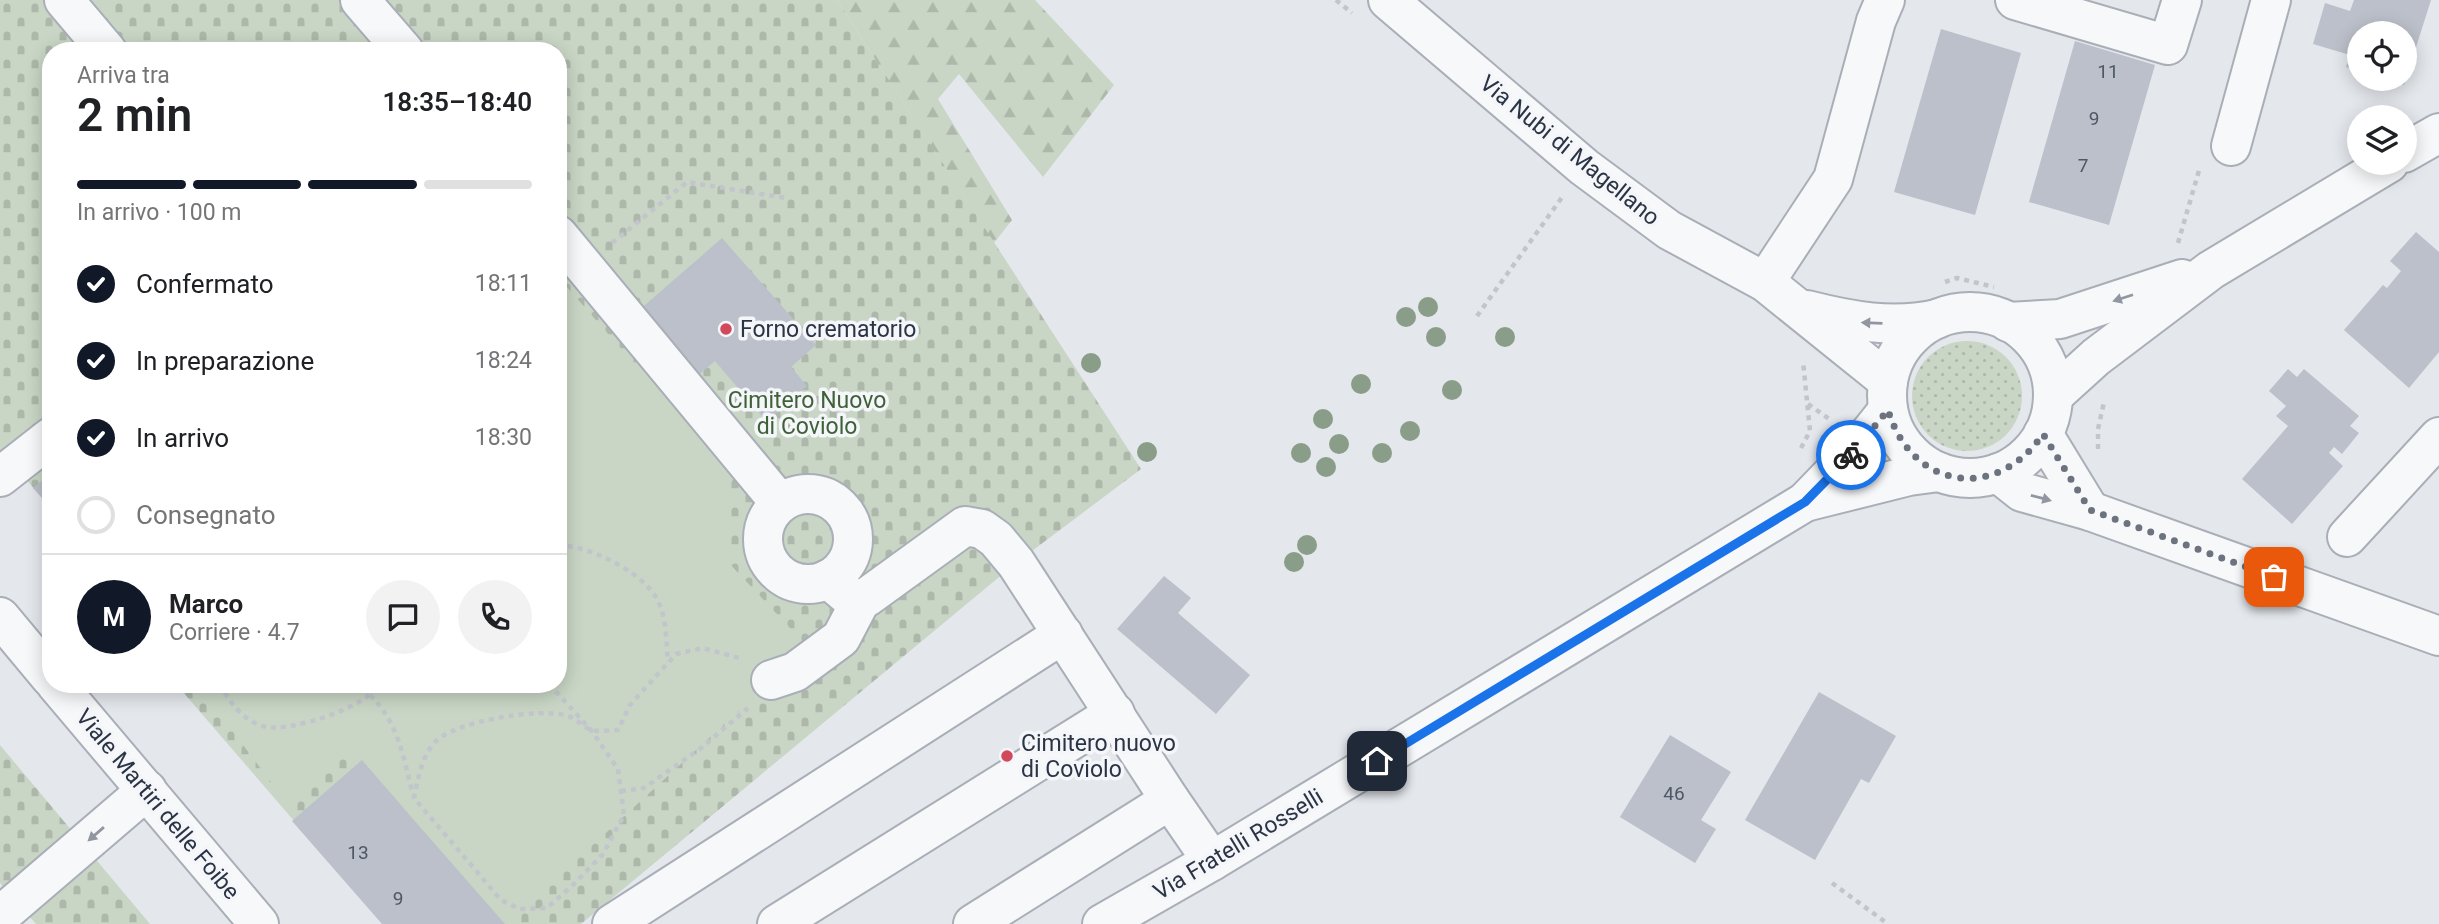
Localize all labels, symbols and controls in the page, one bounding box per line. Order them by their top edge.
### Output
map controls [2347,21,2417,175]
button: locate [2347,21,2417,91]
house number: 11 [2097,60,2119,83]
text: Arriva tra [77,62,170,89]
street label: Via Nubi di Magellano [1474,70,1665,231]
text: 18:35–18:40 [382,87,532,117]
text: 2 min [77,88,192,142]
button: layers [2347,105,2417,175]
house number: 9 [2089,107,2099,130]
house number: 7 [2078,154,2088,177]
text: In arrivo · 100 m [77,199,242,226]
icon: check [77,265,115,303]
text: Confermato [136,269,273,299]
text: 18:11 [475,270,532,297]
one-way arrow [2112,293,2133,304]
place label: Forno crematorio [740,316,916,343]
one-way arrow [1860,317,1882,328]
marker: Forno crematorio [718,321,734,337]
icon: check [77,342,115,380]
text: In preparazione [136,346,314,376]
text: 18:24 [475,347,532,374]
park label: Cimitero Nuovo di Coviolo [728,387,886,440]
icon: check [77,419,115,457]
courier [1816,420,1886,490]
text: In arrivo [136,423,229,453]
text: 18:30 [475,424,532,451]
icon: bike [1832,436,1870,474]
one-way arrow [2031,493,2052,503]
text: Consegnato [136,500,276,530]
pin [2244,547,2304,607]
icon: bag [2255,558,2293,596]
button: chat [366,580,440,654]
button: phone [458,580,532,654]
text: Marco [169,589,243,619]
text: M [103,602,125,632]
text: Corriere · 4.7 [169,619,300,646]
street label: Viale Martiri delle Foibe [70,704,245,905]
place label: Cimitero nuovo di Coviolo [1021,730,1176,783]
pin [1347,731,1407,791]
icon: home [1358,742,1396,780]
marker: Cimitero nuovo di Coviolo [999,748,1015,764]
house number: 46 [1663,782,1685,805]
street label: Via Fratelli Rosselli [1149,783,1328,906]
one-way arrow [87,826,104,841]
house number: 13 [347,841,369,864]
house number: 9 [393,887,403,910]

